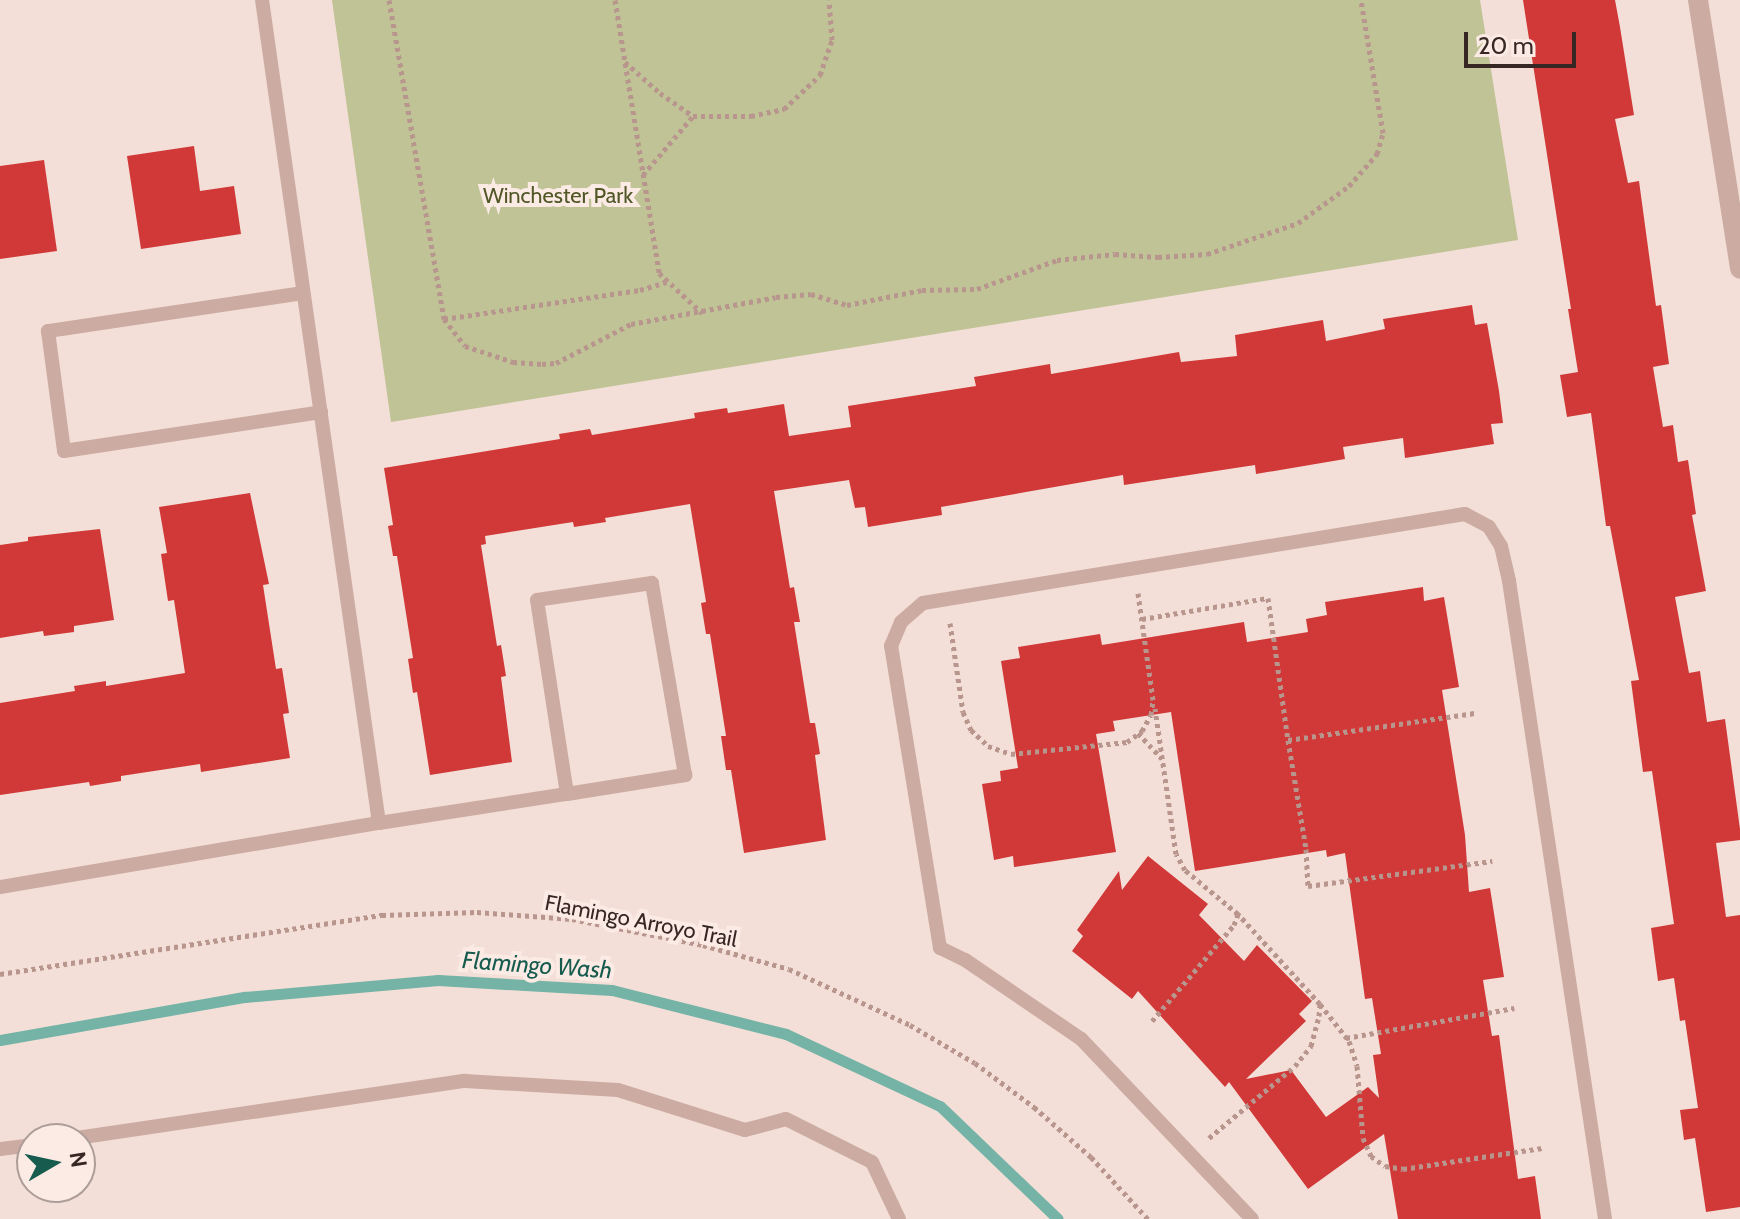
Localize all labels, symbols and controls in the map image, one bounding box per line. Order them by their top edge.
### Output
scale bar [1468,16,1580,66]
text: 20 m [1478,31,1534,60]
park label: Winchester Park [483,183,633,209]
street label: Flamingo Arroyo Trail [543,889,739,953]
water label: Flamingo Wash [461,945,613,985]
north arrow [16,1123,96,1203]
text: N [64,1150,93,1169]

